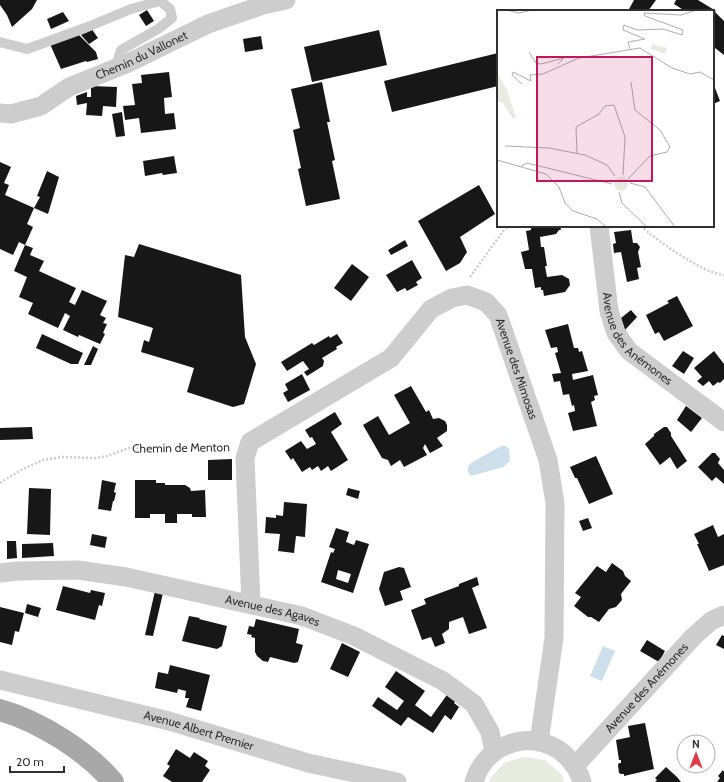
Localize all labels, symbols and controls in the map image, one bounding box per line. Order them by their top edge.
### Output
inset map [497,10,714,227]
street label: Chemin du Vallonet [93,27,190,83]
street label: Avenue des Anémones [600,291,676,388]
street label: Avenue des Mimosas [493,316,541,421]
street label: Chemin de Menton [132,439,230,456]
street label: Avenue des Agaves [224,591,322,629]
street label: Avenue des Anémones [601,639,691,736]
street label: Avenue Albert Premier [142,707,256,753]
north arrow [676,734,716,774]
text: N [692,737,700,751]
scale bar [10,748,64,774]
text: 20 m [16,754,44,769]

